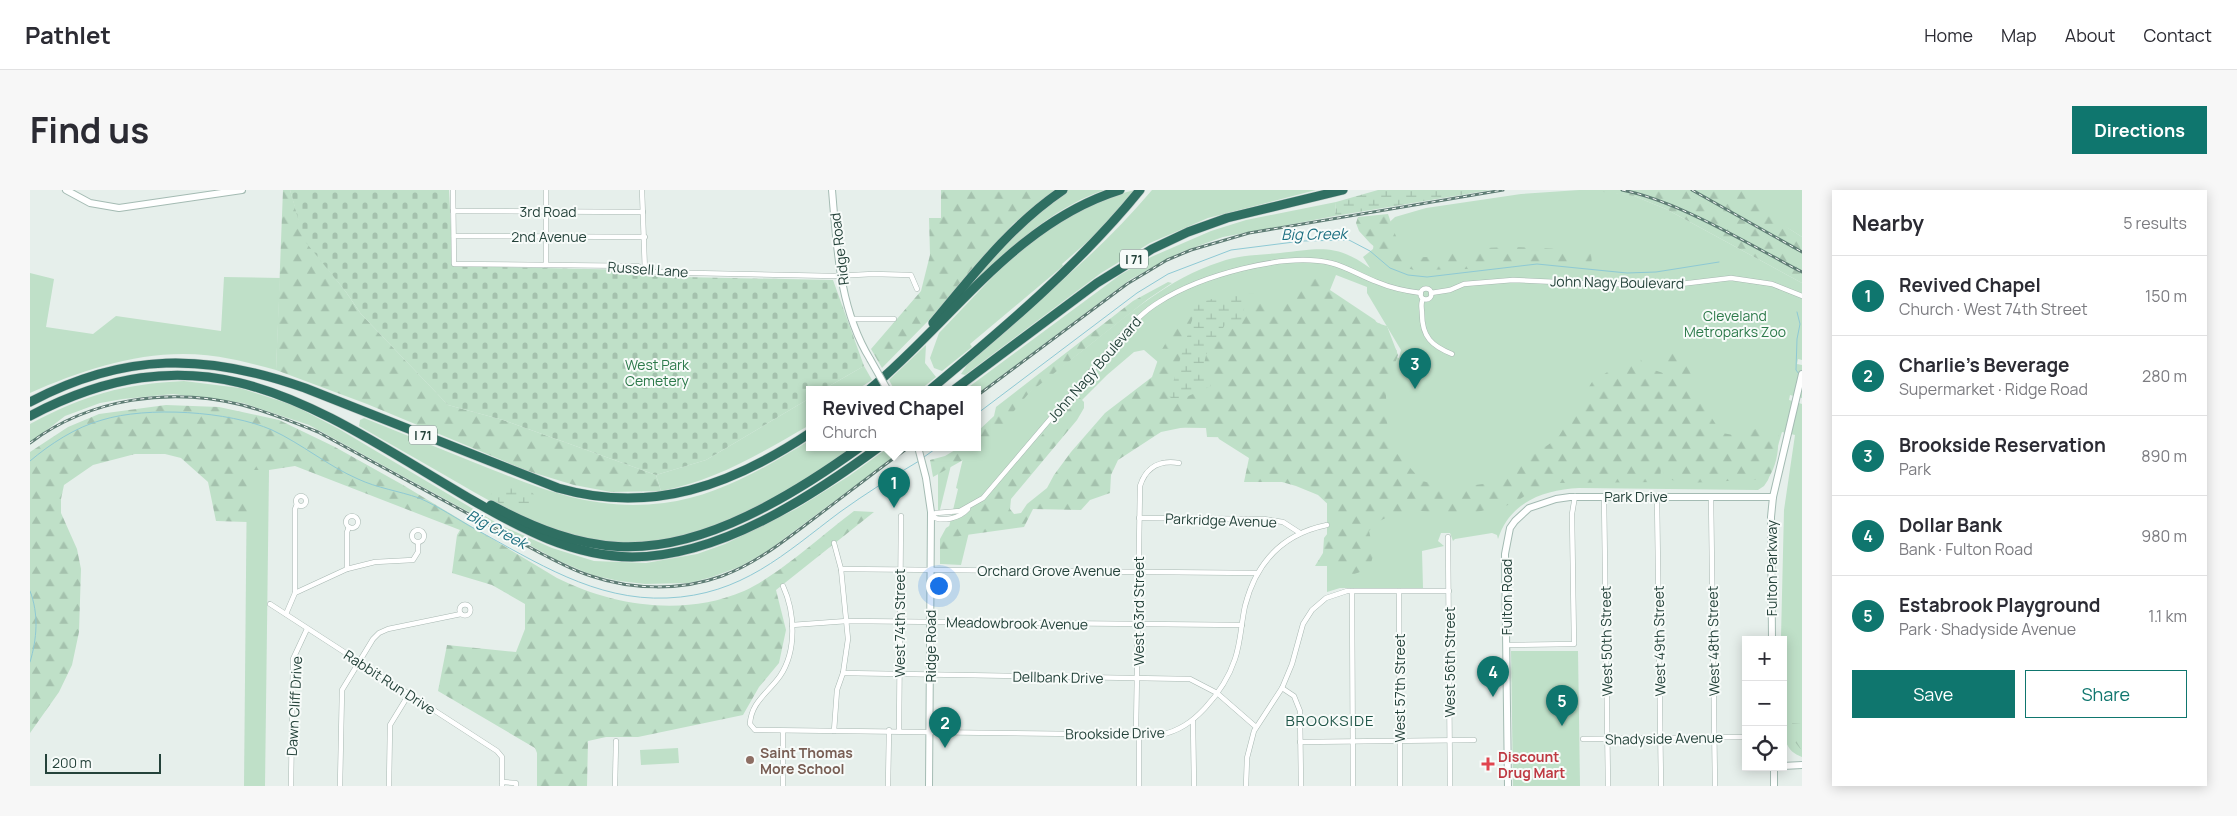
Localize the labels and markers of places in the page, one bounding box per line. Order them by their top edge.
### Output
pin: 3 [1399,348,1431,389]
pin: 1 [878,467,910,508]
pin: 4 [1477,656,1509,697]
pin: 5 [1546,685,1578,726]
pin: 2 [929,707,961,748]
place label: Saint Thomas More School [760,743,853,778]
place label: Discount Drug Mart [1498,747,1565,782]
marker: Saint Thomas More School [744,754,756,766]
marker: Discount Drug Mart [1482,758,1494,770]

